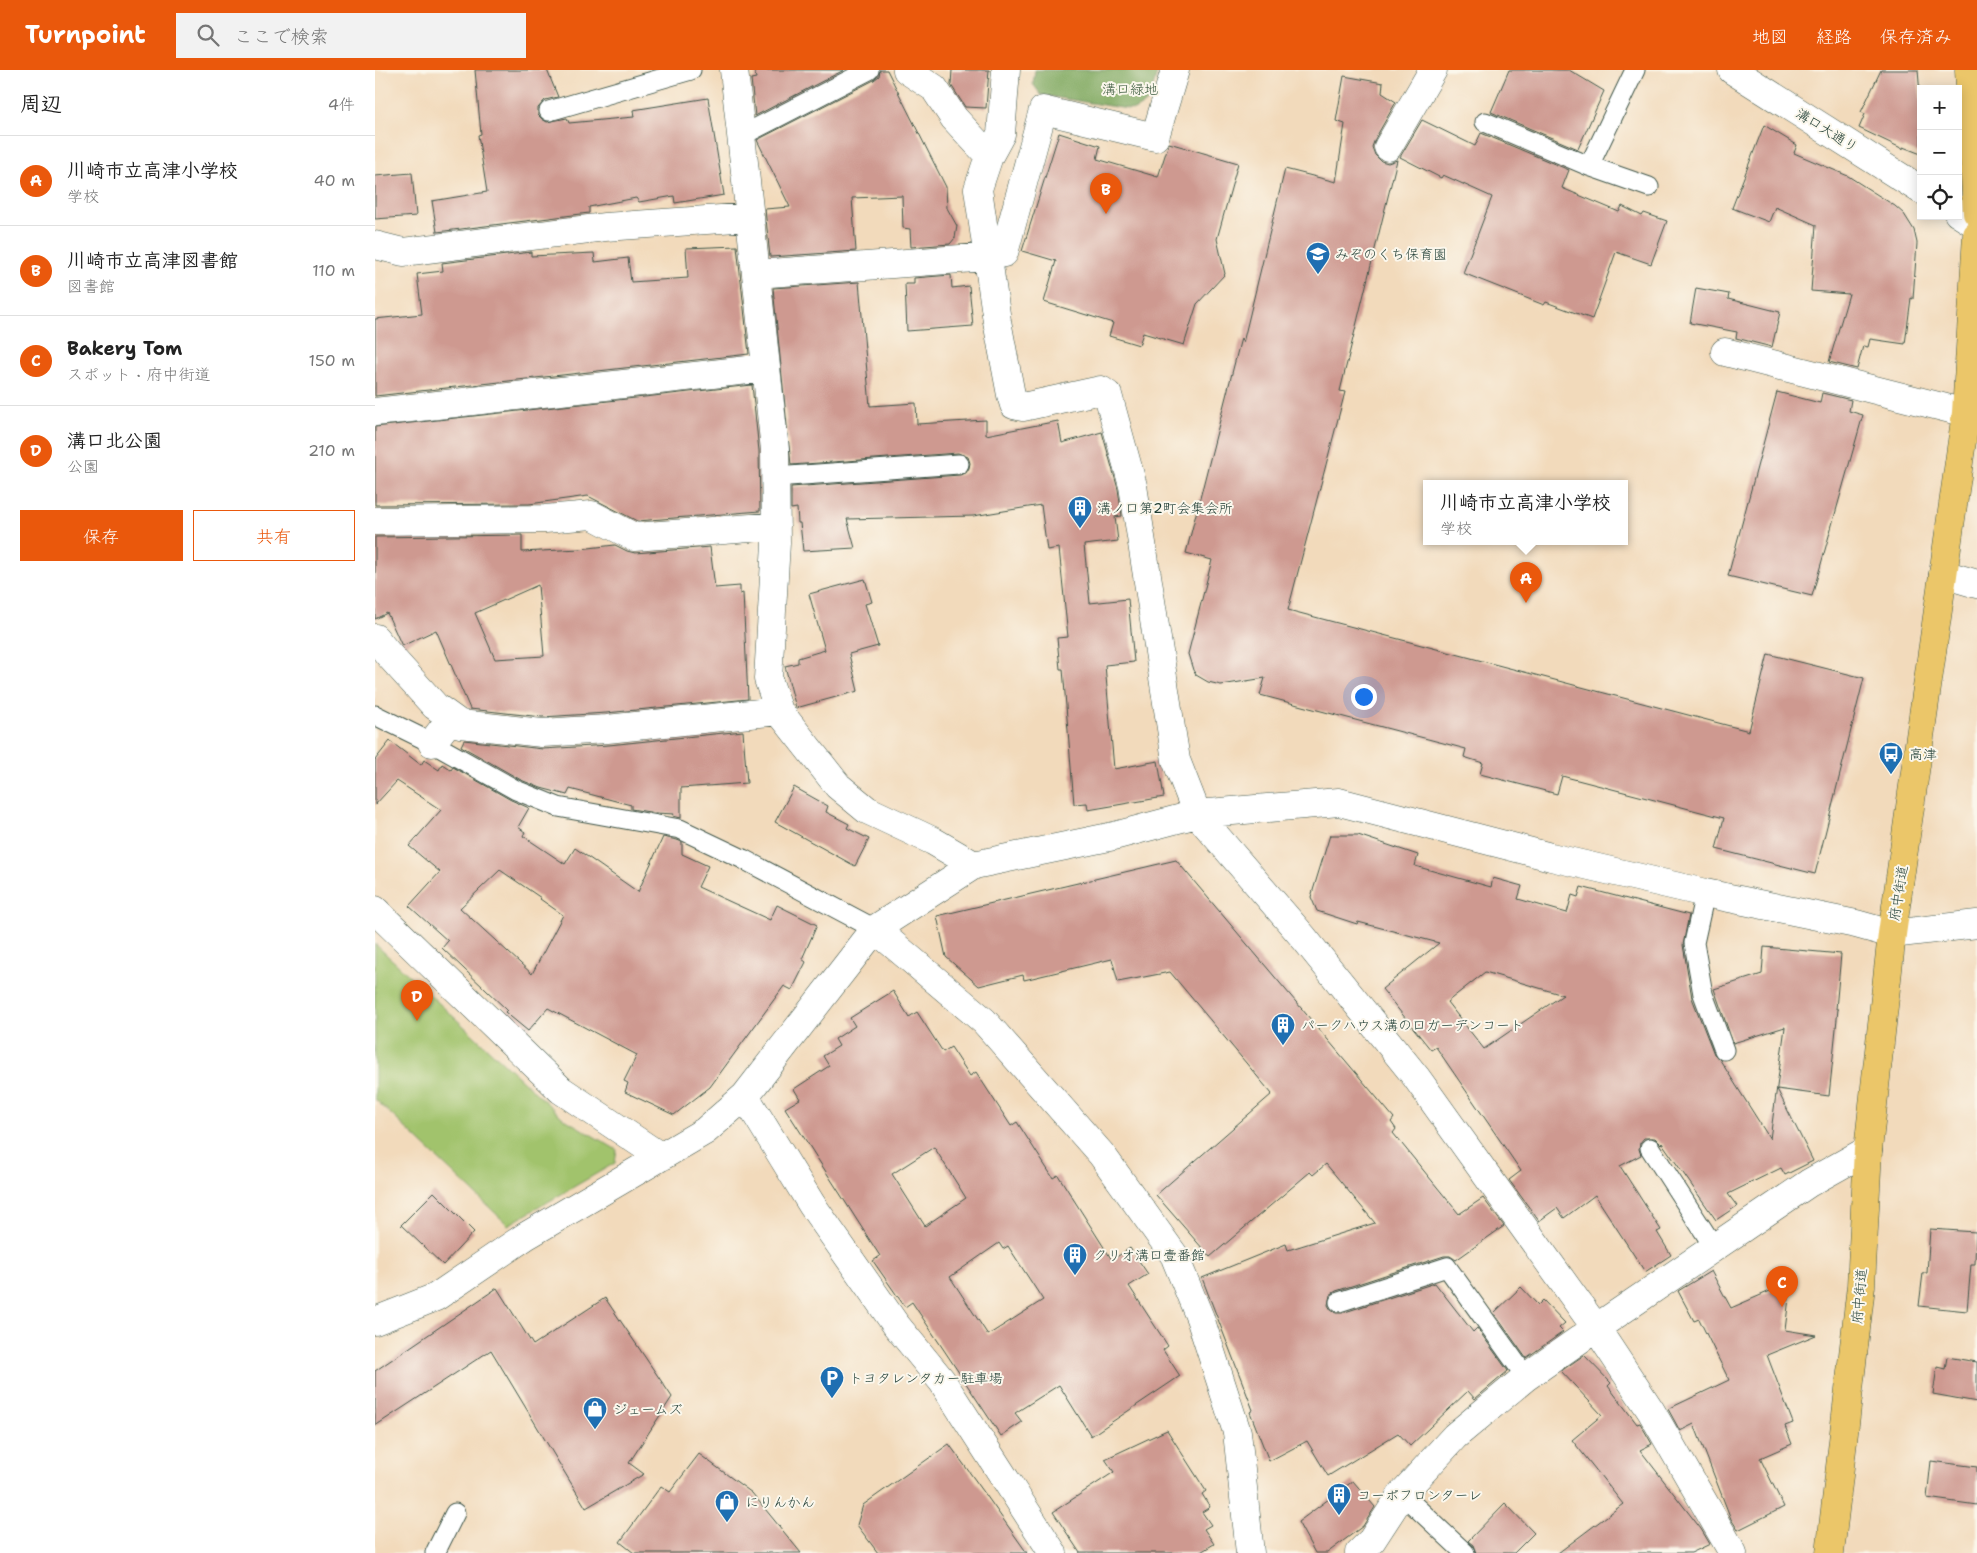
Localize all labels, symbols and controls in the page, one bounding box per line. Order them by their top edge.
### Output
search box [176,13,526,58]
text: Turnpoint [25,19,146,51]
icon: search [194,21,222,49]
text: ここで検索 [234,24,329,49]
text: 地図 [1752,25,1788,49]
text: 経路 [1816,25,1852,49]
text: 保存済み [1880,25,1952,49]
park label: 溝口緑地 [1102,80,1158,98]
map controls [1917,85,1962,220]
button: + [1917,85,1962,130]
text: 周辺 [20,90,62,118]
text: 4件 [328,94,355,115]
street label: 溝口大通り [1793,104,1861,156]
button: − [1917,130,1962,175]
text: 川崎市立高津小学校 [67,158,238,183]
text: A [30,170,42,191]
text: 40 m [313,170,355,191]
pin: B [1090,173,1122,214]
button: locate [1917,175,1962,220]
text: 学校 [67,186,99,207]
school or university icon: みぞのくち保育園 [1305,241,1331,275]
place label: みぞのくち保育園 [1335,245,1447,263]
text: 川崎市立高津図書館 [67,248,238,273]
text: B [31,260,41,281]
text: 110 m [312,260,355,281]
text: 図書館 [67,276,115,297]
text: Bakery Tom [67,336,182,361]
text: C [31,350,41,371]
text: 150 m [308,350,355,371]
text: スポット · 府中街道 [67,364,210,385]
text: 溝口北公園 [67,428,162,453]
text: D [30,440,42,461]
text: 210 m [308,440,355,461]
text: 公園 [67,456,99,477]
popup [1423,480,1628,545]
text: 川崎市立高津小学校 [1440,490,1611,515]
building icon: 溝ノ口第2町会集会所 [1067,495,1093,529]
place label: 溝ノ口第2町会集会所 [1097,499,1233,517]
button: 保存 [20,510,183,561]
button: 共有 [193,510,355,561]
text: 学校 [1440,518,1472,539]
pin: A [1510,562,1542,603]
your location [1351,684,1377,710]
bus stop icon: 高津 [1878,741,1904,775]
place label: 高津 [1909,745,1937,763]
street label: 府中街道 [1885,864,1911,922]
pin: D [401,980,433,1021]
building icon: パークハウス溝の口ガーデンコート [1270,1012,1296,1046]
place label: パークハウス溝の口ガーデンコート [1301,1016,1524,1034]
building icon: クリオ溝口壹番館 [1062,1242,1088,1276]
place label: クリオ溝口壹番館 [1093,1246,1205,1264]
pin: C [1766,1266,1798,1307]
street label: 府中街道 [1848,1267,1870,1325]
parking icon: トヨタレンタカー駐車場 [819,1365,845,1399]
place label: トヨタレンタカー駐車場 [849,1369,1002,1387]
shop icon: ジェームズ [582,1396,608,1430]
place label: ジェームズ [613,1400,682,1418]
building icon: コーポフロンターレ [1326,1482,1352,1516]
place label: コーポフロンターレ [1357,1486,1482,1504]
shop icon: にりんかん [714,1489,740,1523]
place label: にりんかん [745,1493,815,1511]

